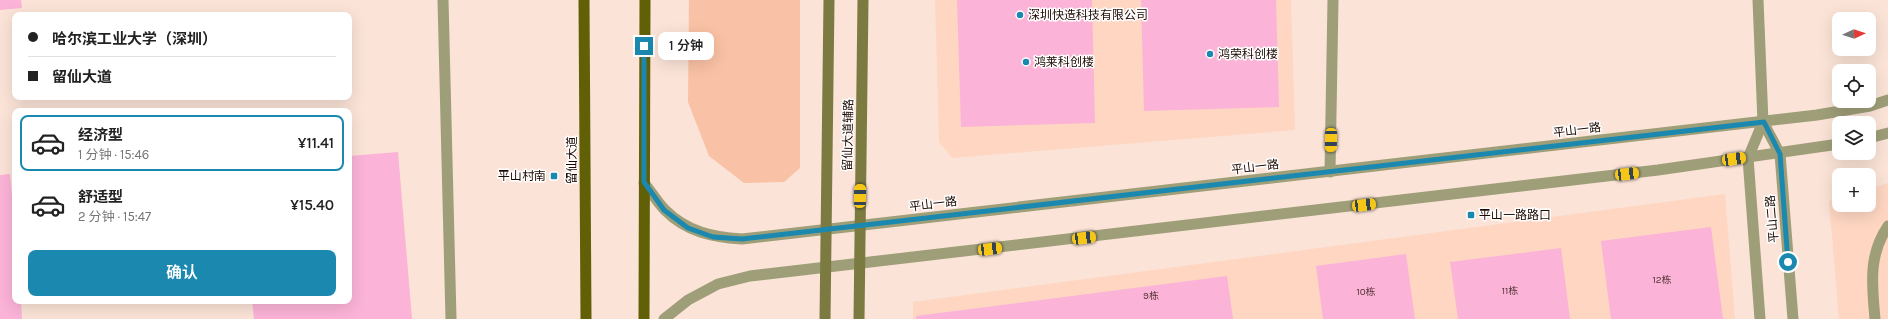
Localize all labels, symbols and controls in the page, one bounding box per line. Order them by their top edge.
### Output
place label: 深圳快造科技有限公司 [1028,8,1148,22]
marker: 深圳快造科技有限公司 [1015,10,1025,20]
north arrow [1832,12,1876,56]
map controls [1832,12,1876,212]
text: 哈尔滨工业大学（深圳） [52,30,217,48]
callout: 1 分钟 [658,32,714,60]
route end [635,37,653,55]
text: 1 分钟 [669,38,703,53]
place label: 鸿荣科创楼 [1218,47,1278,61]
marker: 鸿荣科创楼 [1205,49,1215,59]
place label: 鸿莱科创楼 [1034,55,1094,69]
marker: 鸿莱科创楼 [1021,57,1031,67]
button: locate [1832,64,1876,108]
text: 留仙大道 [52,68,112,86]
street label: 留仙大道辅路 [840,99,856,171]
button: layers [1832,116,1876,160]
street label: 平山一路 [1552,120,1602,140]
icon: car [30,125,66,161]
text: 经济型 [78,126,123,144]
car [1325,128,1337,152]
text: ¥11.41 [298,134,334,152]
street label: 留仙大道 [565,136,579,184]
text: 1 分钟 · 15:46 [78,147,149,162]
car [1721,151,1747,167]
street label: 平山一路 [1230,157,1280,177]
car [1614,167,1640,181]
button: + [1832,168,1876,212]
place label: 平山村南 [498,169,546,183]
marker: 平山村南 [549,171,559,181]
car [854,184,866,208]
icon: car [30,187,66,223]
text: 舒适型 [78,188,123,206]
street label: 平山一路 [908,194,958,214]
street label: 平山二路 [1763,194,1781,244]
text: ¥15.40 [290,196,334,214]
car [1351,198,1377,212]
place label: 平山一路路口 [1479,208,1551,222]
text: 2 分钟 · 15:47 [78,209,151,224]
marker: 平山一路路口 [1466,210,1476,220]
car [1071,231,1097,245]
car [977,242,1003,256]
button: 确认 [28,250,336,296]
route start [1779,253,1797,271]
house number: 12栋 [1652,274,1672,286]
house number: 11栋 [1502,285,1518,297]
house number: 10栋 [1356,286,1376,298]
house number: 9栋 [1143,290,1159,302]

